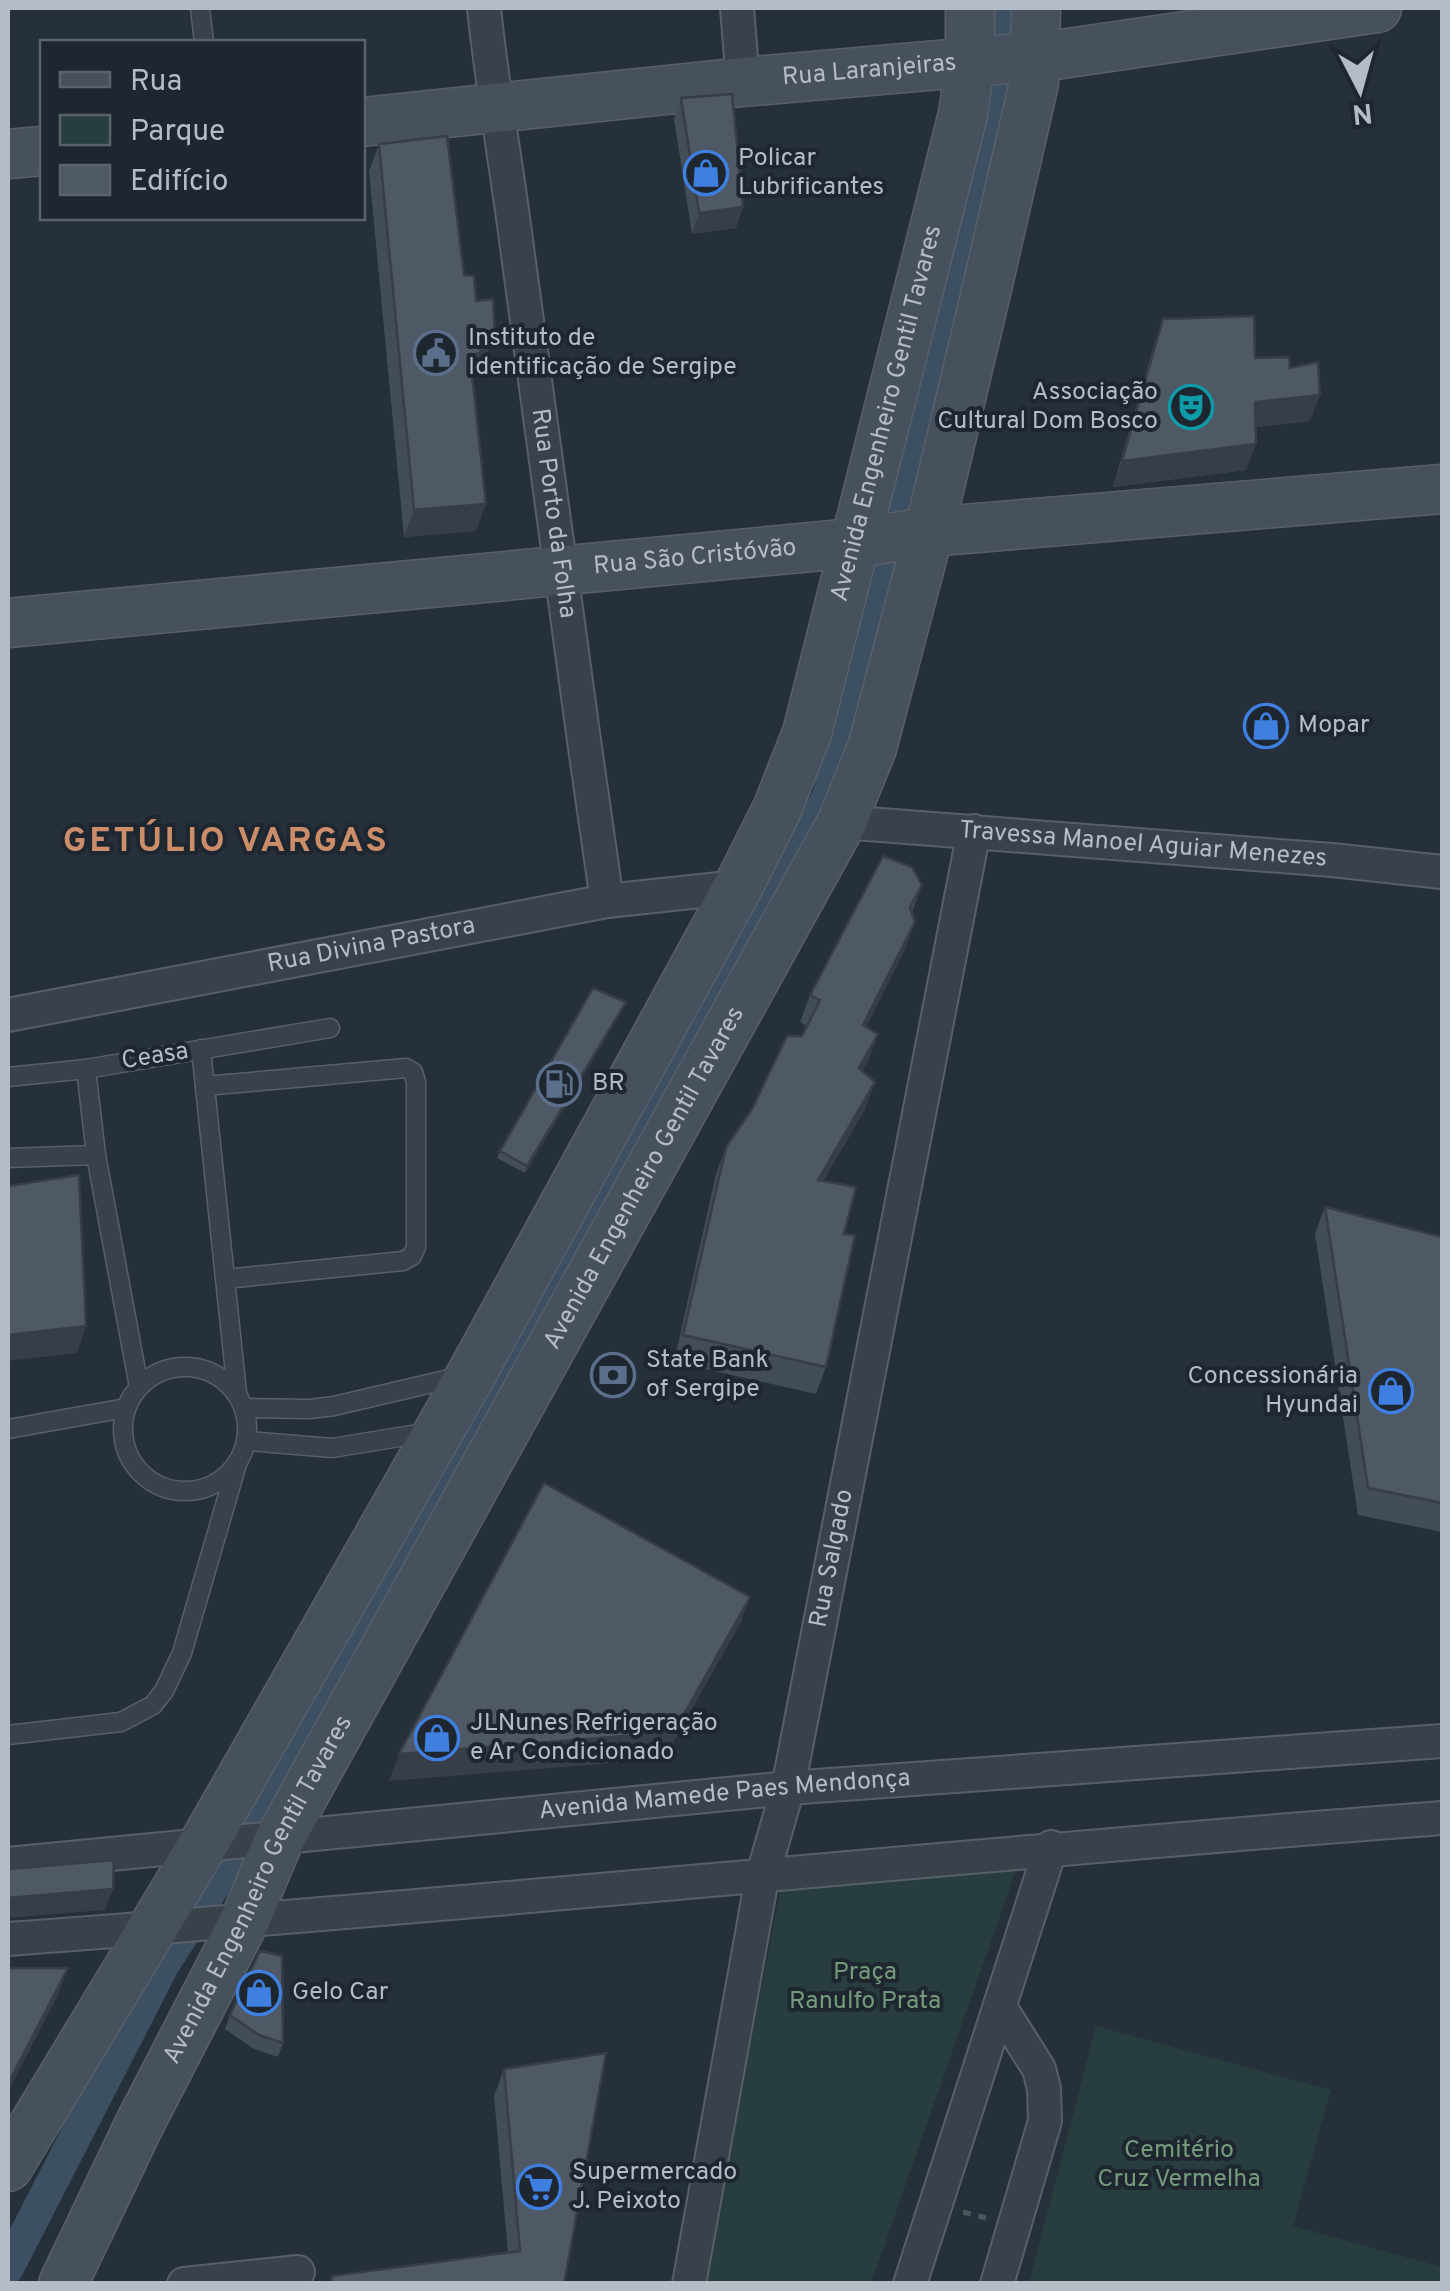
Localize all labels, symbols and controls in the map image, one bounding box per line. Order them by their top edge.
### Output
legend [40,40,365,220]
north arrow [1310,40,1410,140]
street label: Rua Laranjeiras [781,48,958,95]
text: Rua [130,64,182,101]
text: N [1350,93,1374,131]
text: Parque [130,114,225,151]
place label: Policar Lubrificantes [738,143,884,204]
shop icon: Policar Lubrificantes [683,150,729,196]
text: Edifício [130,164,228,201]
street label: Avenida Engenheiro Gentil Tavares [825,222,950,605]
place label: Instituto de Identificação de Sergipe [468,323,737,384]
public building icon: Instituto de Identificação de Sergipe [413,330,459,376]
place label: Associação Cultural Dom Bosco [937,377,1158,438]
theatre icon: Associação Cultural Dom Bosco [1168,384,1214,430]
street label: Rua Porto da Folha [523,407,583,620]
street label: Rua São Cristóvão [592,533,798,584]
shop icon: Mopar [1243,703,1289,749]
place label: Mopar [1298,710,1370,742]
street label: Travessa Manoel Aguiar Menezes [958,815,1328,876]
district label: GETÚLIO VARGAS [63,819,389,864]
street label: Rua Divina Pastora [265,910,478,981]
street label: Avenida Engenheiro Gentil Tavares [537,1001,753,1356]
street label: Ceasa [119,1036,191,1078]
fuel station icon: BR [536,1061,582,1107]
place label: BR [592,1068,625,1100]
place label: State Bank of Sergipe [646,1345,769,1406]
bank icon: State Bank of Sergipe [590,1352,636,1398]
place label: Concessionária Hyundai [1188,1361,1358,1422]
shop icon: Concessionária Hyundai [1368,1368,1414,1414]
street label: Rua Salgado [804,1487,862,1630]
place label: JLNunes Refrigeração e Ar Condicionado [470,1708,718,1769]
street label: Avenida Engenheiro Gentil Tavares [157,1710,361,2070]
shop icon: JLNunes Refrigeração e Ar Condicionado [414,1715,460,1761]
street label: Avenida Mamede Paes Mendonça [537,1763,912,1828]
park label: Praça Ranulfo Prata [789,1957,941,2018]
shop icon: Gelo Car [236,1970,282,2016]
place label: Gelo Car [292,1977,389,2009]
park label: Cemitério Cruz Vermelha [1097,2135,1261,2196]
place label: Supermercado J. Peixoto [572,2157,737,2218]
supermarket icon: Supermercado J. Peixoto [516,2164,562,2210]

